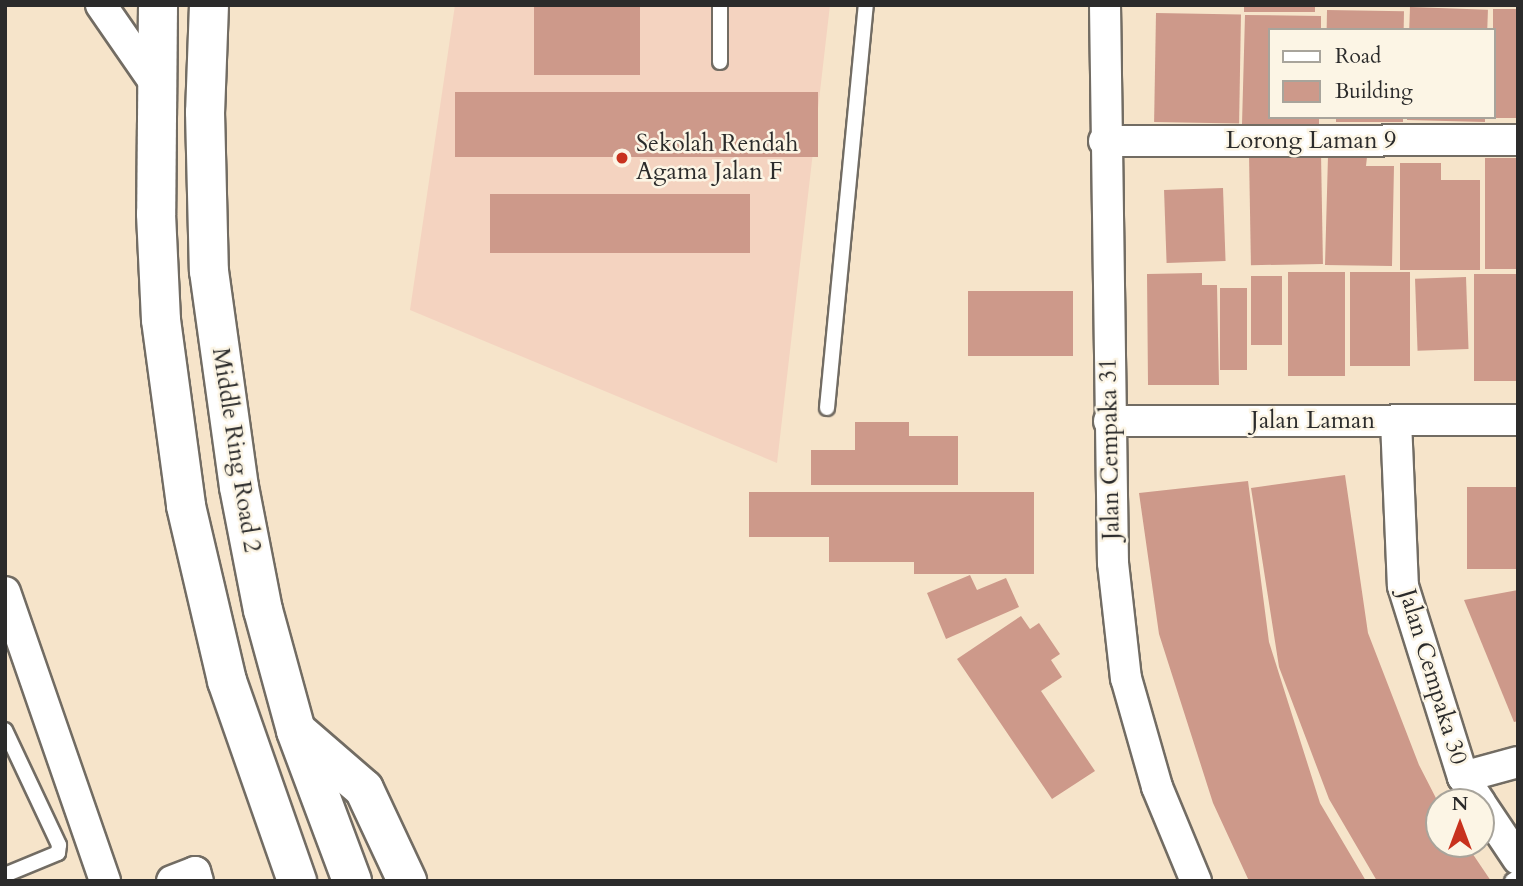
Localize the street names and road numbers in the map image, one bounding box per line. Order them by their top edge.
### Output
street label: Lorong Laman 9 [1226,127,1396,155]
street label: Middle Ring Road 2 [206,346,266,554]
street label: Jalan Cempaka 31 [1094,358,1126,540]
street label: Jalan Laman [1251,407,1375,435]
street label: Jalan Cempaka 30 [1393,586,1473,768]

